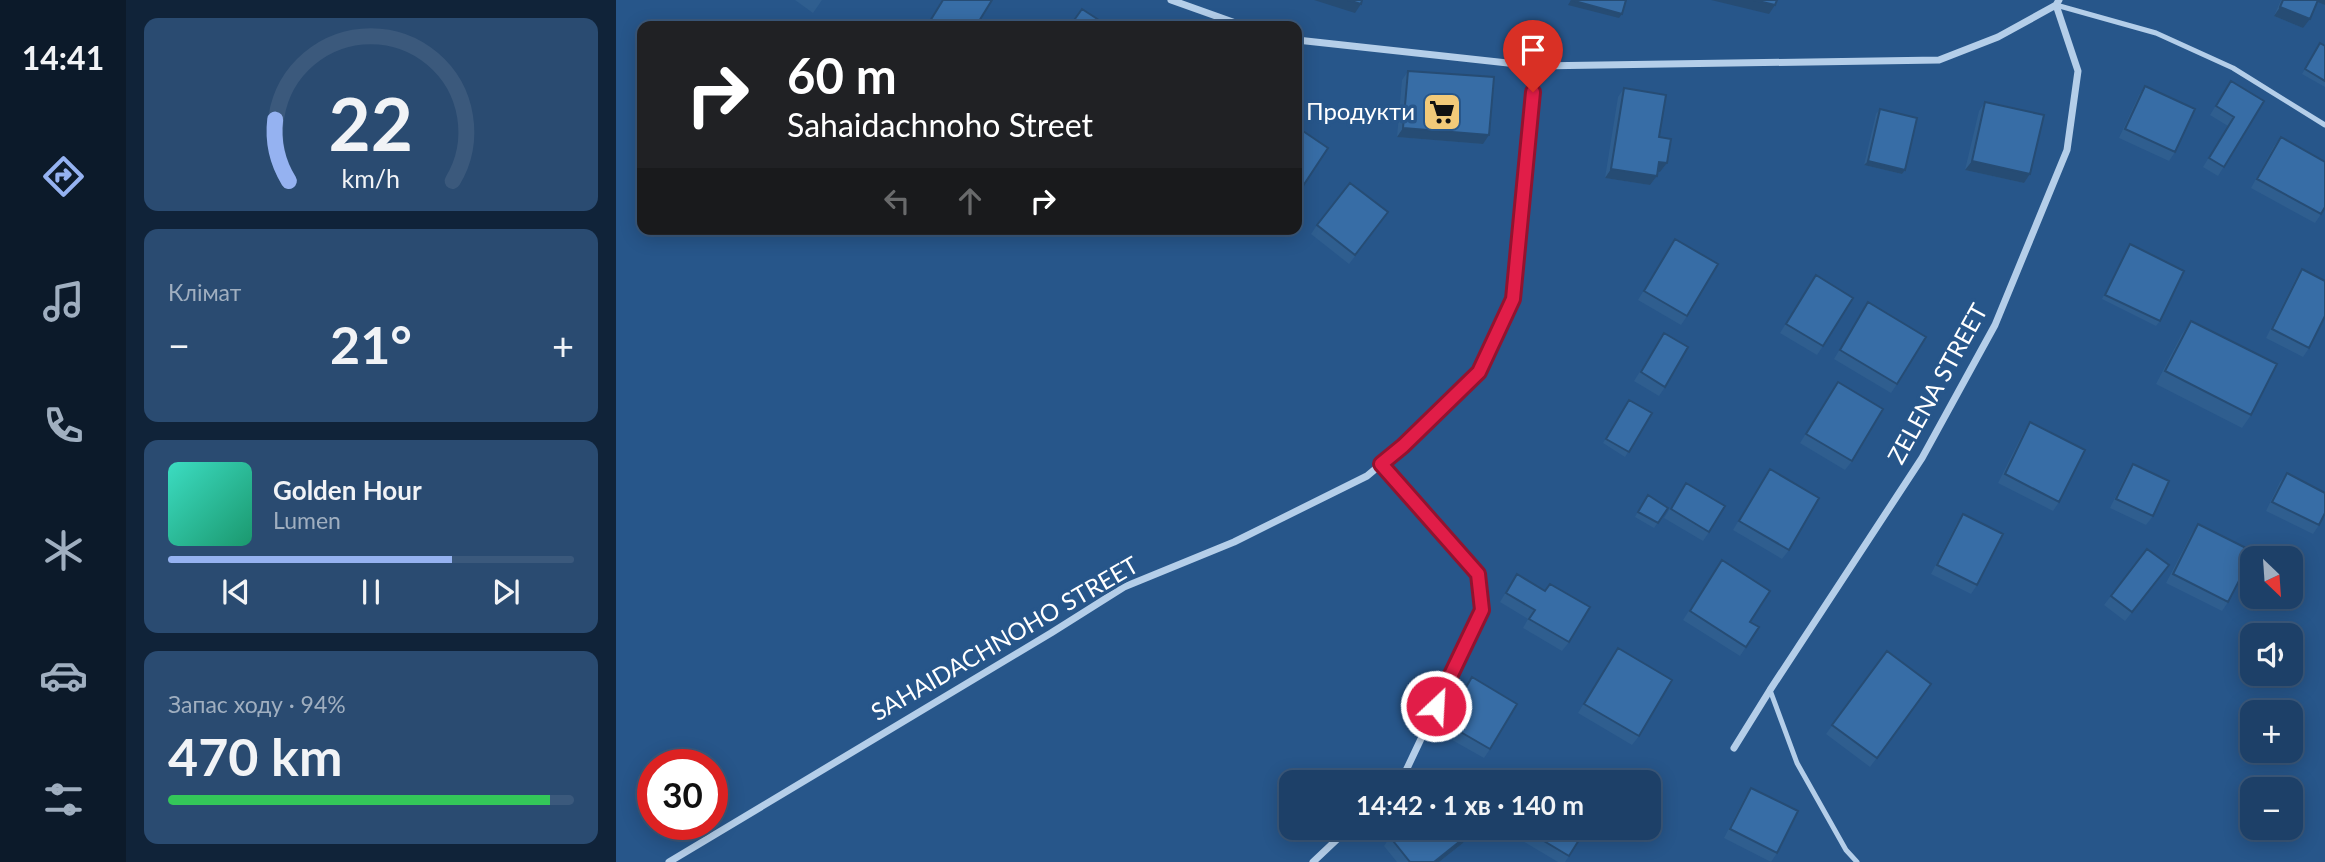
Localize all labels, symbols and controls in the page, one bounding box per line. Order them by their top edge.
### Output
pin [1503,20,1563,92]
icon: arrive [1514,31,1552,69]
text: 14:41 [22,38,104,77]
text: 60 m [787,46,897,104]
icon: right [672,49,763,140]
text: 22 [329,79,413,167]
supermarket icon: Продукти [1421,91,1463,133]
place label: Продукти [1306,96,1415,125]
text: Sahaidachnoho Street [787,105,1093,144]
icon: directions [39,152,88,201]
text: km/h [342,162,400,192]
icon: left [878,182,916,220]
icon: ahead [951,182,989,220]
icon: right [1024,182,1062,220]
icon: music [39,277,88,326]
text: Клімат [168,278,241,306]
street label: ZELENA STREET [1881,298,1993,468]
text: 21° [330,313,412,375]
text: − [168,322,190,368]
text: + [552,322,574,368]
icon: phone [39,401,88,450]
text: Golden Hour [273,474,422,506]
text: Lumen [273,506,341,534]
icon: climate [39,526,88,575]
north arrow [2240,546,2303,609]
map controls [2240,546,2303,840]
street label: SAHAIDACHNOHO STREET [866,549,1143,726]
icon: previous [217,573,255,611]
icon: pause [352,573,390,611]
icon: next [487,573,525,611]
button: sound [2240,623,2303,686]
icon: car [39,651,88,700]
position arrow [1399,669,1473,743]
text: Запас ходу · 94% [168,690,346,718]
button: + [2240,700,2303,763]
text: 470 km [168,725,342,787]
speed limit sign: 30 [637,749,728,840]
icon: filters [39,775,88,824]
button: − [2240,777,2303,840]
text: 14:42 · 1 хв · 140 m [1356,789,1584,821]

